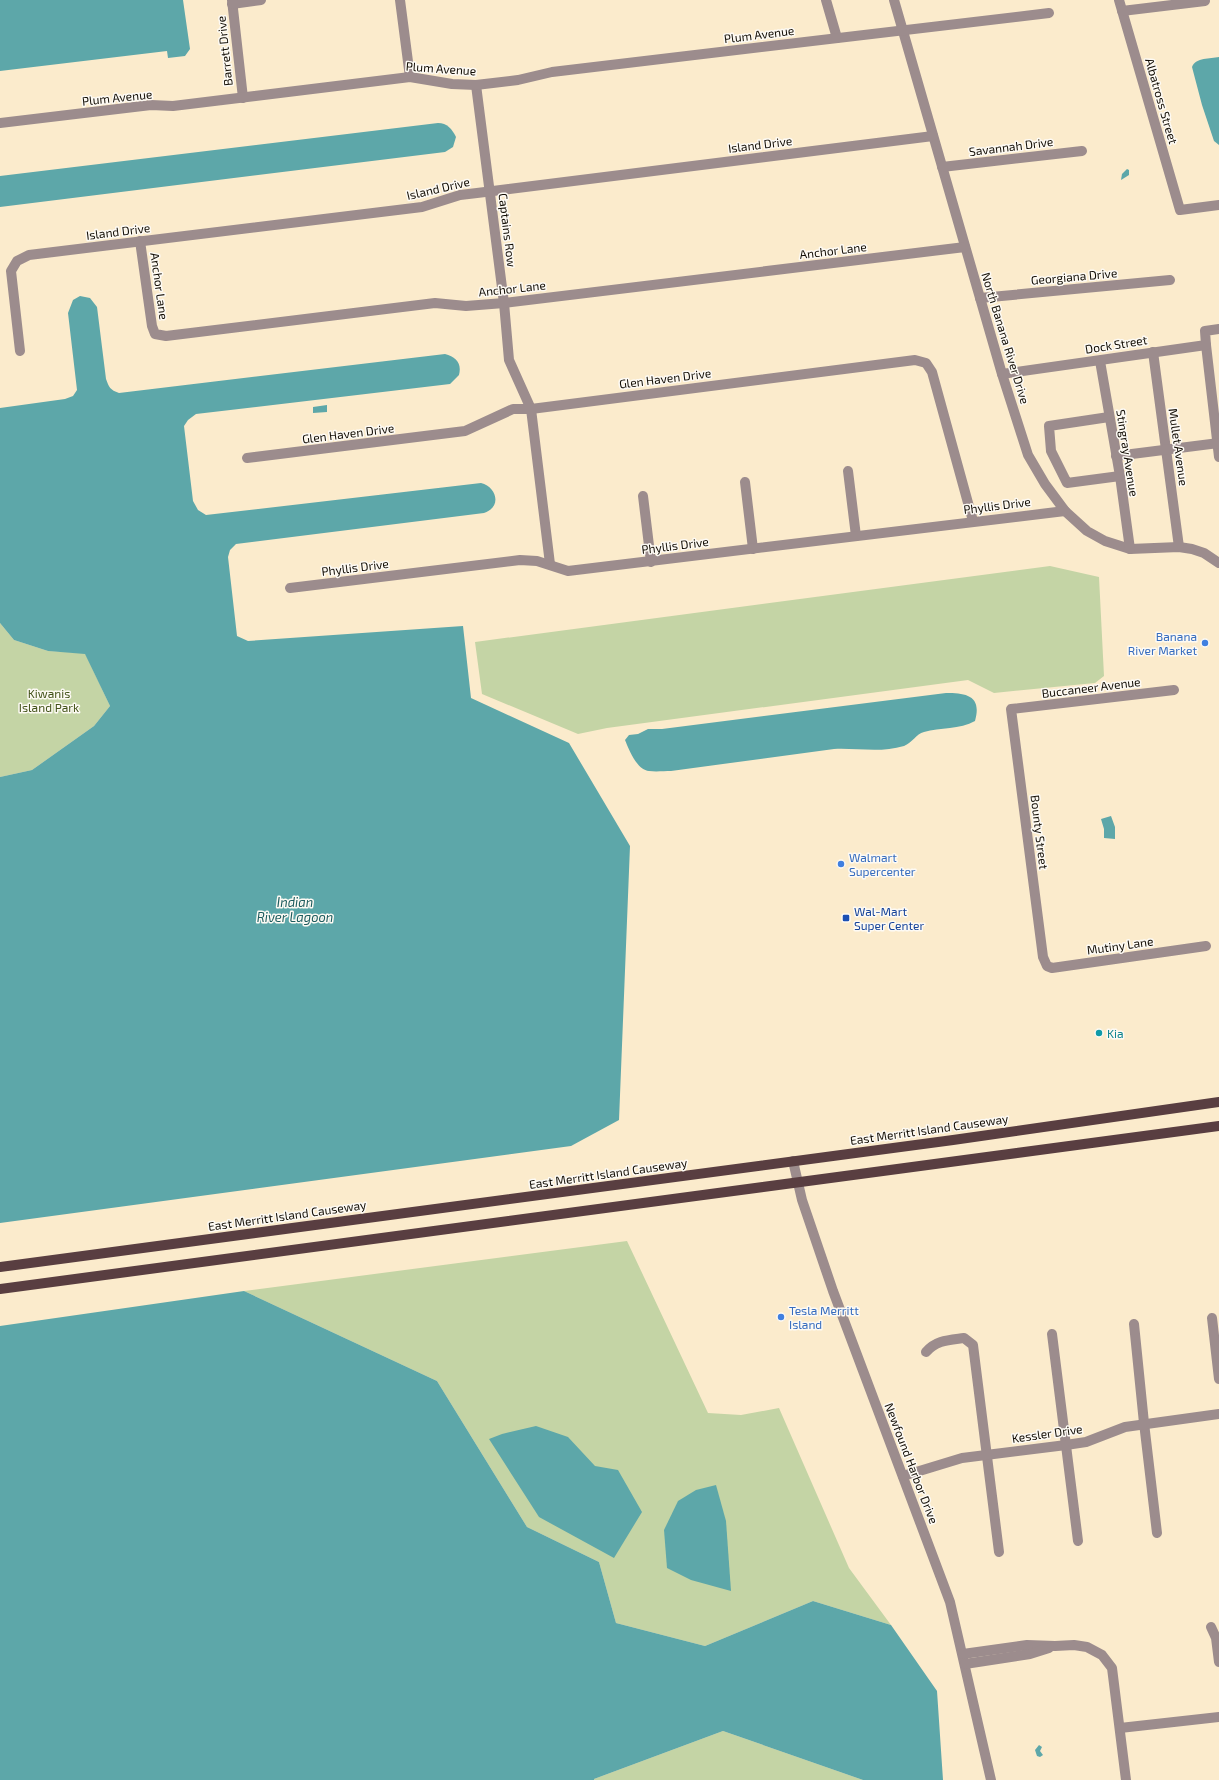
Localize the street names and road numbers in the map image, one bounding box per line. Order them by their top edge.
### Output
street label: Barrett Drive [213,15,235,87]
street label: Plum Avenue [723,23,795,45]
street label: Albatross Street [1143,56,1181,146]
street label: Plum Avenue [405,59,477,77]
street label: Plum Avenue [81,86,153,108]
street label: Island Drive [727,133,793,155]
street label: Savannah Drive [968,134,1054,158]
street label: Island Drive [405,174,471,202]
street label: Captains Row [497,192,519,268]
street label: Island Drive [85,220,151,242]
street label: Anchor Lane [799,239,867,261]
street label: Anchor Lane [148,252,172,320]
street label: Georgiana Drive [1030,265,1118,287]
street label: North Banana River Drive [979,270,1033,406]
street label: Anchor Lane [478,278,546,298]
street label: Dock Street [1084,332,1148,356]
street label: Glen Haven Drive [618,365,712,391]
street label: Mullet Avenue [1167,407,1191,487]
street label: Stingray Avenue [1114,408,1142,498]
street label: Glen Haven Drive [301,420,395,446]
street label: Phyllis Drive [963,494,1031,516]
street label: Phyllis Drive [641,534,709,556]
street label: Phyllis Drive [321,556,389,578]
street label: Buccaneer Avenue [1041,674,1141,700]
street label: Bounty Street [1028,794,1052,870]
street label: Mutiny Lane [1086,933,1154,957]
street label: East Merritt Island Causeway [849,1111,1010,1147]
street label: East Merritt Island Causeway [528,1155,689,1191]
street label: East Merritt Island Causeway [207,1197,368,1233]
street label: Newfound Harbor Drive [882,1401,942,1525]
street label: Kessler Drive [1011,1421,1083,1445]

